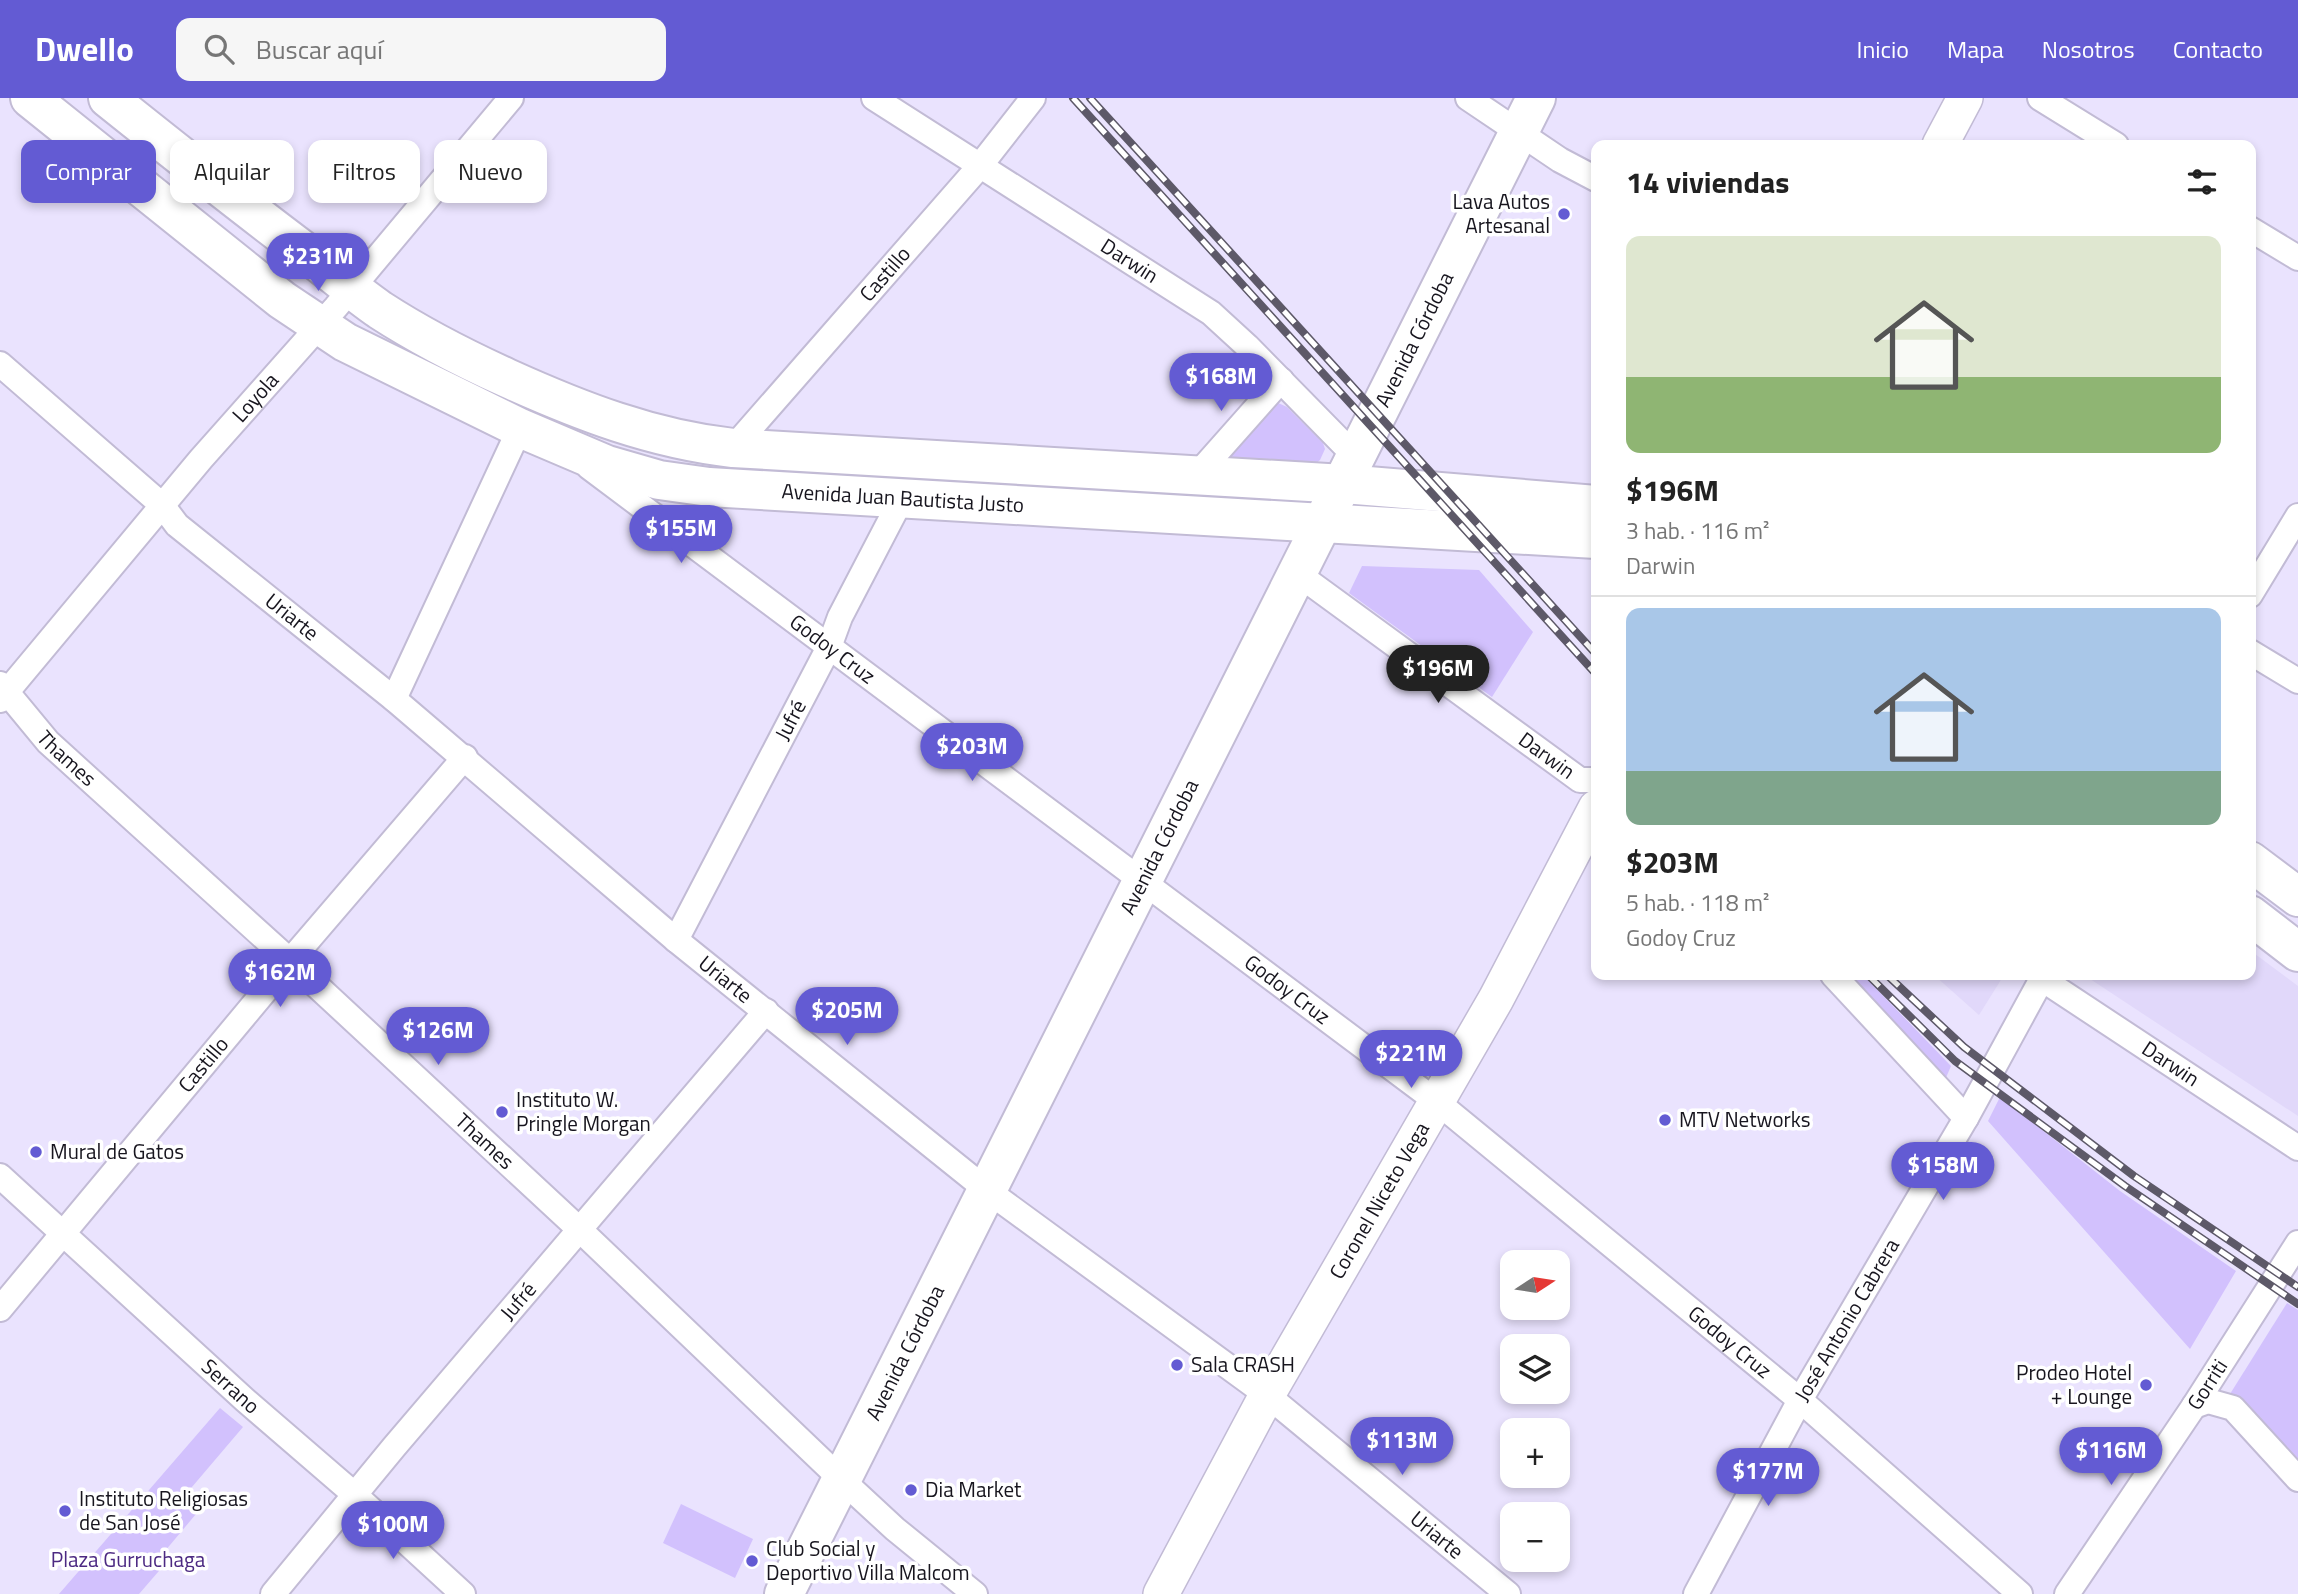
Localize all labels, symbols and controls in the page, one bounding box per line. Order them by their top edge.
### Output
search box [176,18,666,81]
text: Dwello [35,24,134,74]
icon: search [200,30,238,68]
text: Buscar aquí [256,30,383,69]
text: Inicio [1857,31,1909,67]
text: Mapa [1947,31,2004,67]
text: Nosotros [2042,31,2135,67]
text: Contacto [2173,31,2263,67]
chip: Comprar [21,140,156,203]
chip: Alquilar [170,140,294,203]
chip: Filtros [308,140,420,203]
chip: Nuevo [434,140,547,203]
text: 14 viviendas [1626,159,1789,205]
icon: filters [2183,163,2221,201]
place label: Lava Autos Artesanal [1453,185,1550,241]
marker: Lava Autos Artesanal [1556,206,1572,222]
street label: Darwin [1095,230,1165,291]
pin: $231M [269,234,367,293]
text: $231M [282,238,354,273]
street label: Castillo [851,239,918,308]
street label: Avenida Córdoba [1366,265,1461,412]
icon: home [1861,282,1987,408]
pin: $168M [1172,354,1270,413]
text: $168M [1185,358,1257,393]
street label: Loyola [224,364,286,429]
text: $196M [1626,467,1719,513]
street label: Avenida Juan Bautista Justo [781,474,1025,520]
pin: $155M [632,505,730,565]
text: $155M [645,510,717,545]
text: 3 hab. · 116 m² [1626,513,1769,548]
text: Darwin [1626,548,1695,583]
street label: Uriarte [259,585,326,648]
street label: Godoy Cruz [783,606,883,691]
pin: $196M [1389,646,1487,705]
text: $196M [1402,650,1474,685]
icon: home [1861,654,1987,780]
street label: Jufré [766,694,814,746]
street label: Thames [30,723,104,793]
street label: Darwin [1512,723,1582,786]
pin: $203M [923,724,1021,783]
text: $203M [936,728,1008,763]
street label: Avenida Córdoba [1111,773,1206,920]
text: $203M [1626,839,1719,885]
text: 5 hab. · 118 m² [1626,885,1769,920]
text: Godoy Cruz [1626,920,1736,955]
street label: Godoy Cruz [1238,946,1337,1032]
street label: Uriarte [692,947,760,1010]
pin: $162M [231,950,329,1009]
text: $162M [244,954,316,989]
pin: $205M [798,988,896,1047]
text: $205M [811,992,883,1027]
pin: $126M [389,1007,487,1067]
text: $126M [402,1012,474,1047]
street label: Castillo [170,1029,236,1099]
pin: $221M [1362,1030,1460,1090]
street label: Darwin [2136,1032,2206,1094]
text: $221M [1375,1035,1447,1070]
place label: Instituto W. Pringle Morgan [516,1083,651,1139]
place label: MTV Networks [1679,1103,1811,1135]
marker: Instituto W. Pringle Morgan [494,1104,510,1120]
street label: Thames [448,1105,522,1176]
marker: MTV Networks [1657,1112,1673,1128]
street label: Coronel Niceto Vega [1320,1115,1437,1285]
place label: Mural de Gatos [50,1135,184,1167]
pin: $158M [1894,1142,1992,1202]
marker: Mural de Gatos [28,1144,44,1160]
text: $158M [1907,1147,1979,1182]
street label: José Antonio Cabrera [1786,1231,1907,1407]
north arrow [1500,1250,1570,1320]
map controls [1500,1250,1570,1572]
street label: Jufré [492,1274,543,1327]
street label: Avenida Córdoba [857,1279,952,1426]
street label: Godoy Cruz [1681,1297,1779,1386]
button: layers [1500,1334,1570,1404]
place label: Sala CRASH [1191,1348,1295,1380]
street label: Serrano [195,1351,267,1421]
street label: Gorriti [2178,1352,2235,1416]
place label: Prodeo Hotel + Lounge [2016,1356,2132,1412]
marker: Sala CRASH [1169,1357,1185,1373]
marker: Prodeo Hotel + Lounge [2138,1377,2154,1393]
pin: $113M [1353,1418,1451,1477]
button: + [1500,1418,1570,1488]
text: $113M [1366,1422,1438,1457]
pin: $116M [2062,1428,2160,1487]
text: $116M [2075,1432,2147,1467]
pin: $177M [1719,1448,1817,1508]
text: $177M [1732,1453,1804,1488]
place label: Dia Market [925,1473,1022,1505]
place label: Instituto Religiosas de San José [79,1482,248,1538]
marker: Dia Market [903,1482,919,1498]
pin: $100M [344,1502,442,1561]
button: − [1500,1502,1570,1572]
marker: Instituto Religiosas de San José [57,1503,73,1519]
street label: Uriarte [1404,1503,1471,1566]
text: $100M [357,1506,429,1541]
place label: Club Social y Deportivo Villa Malcom [766,1532,970,1588]
park label: Plaza Gurruchaga [51,1543,206,1575]
marker: Club Social y Deportivo Villa Malcom [744,1553,760,1569]

